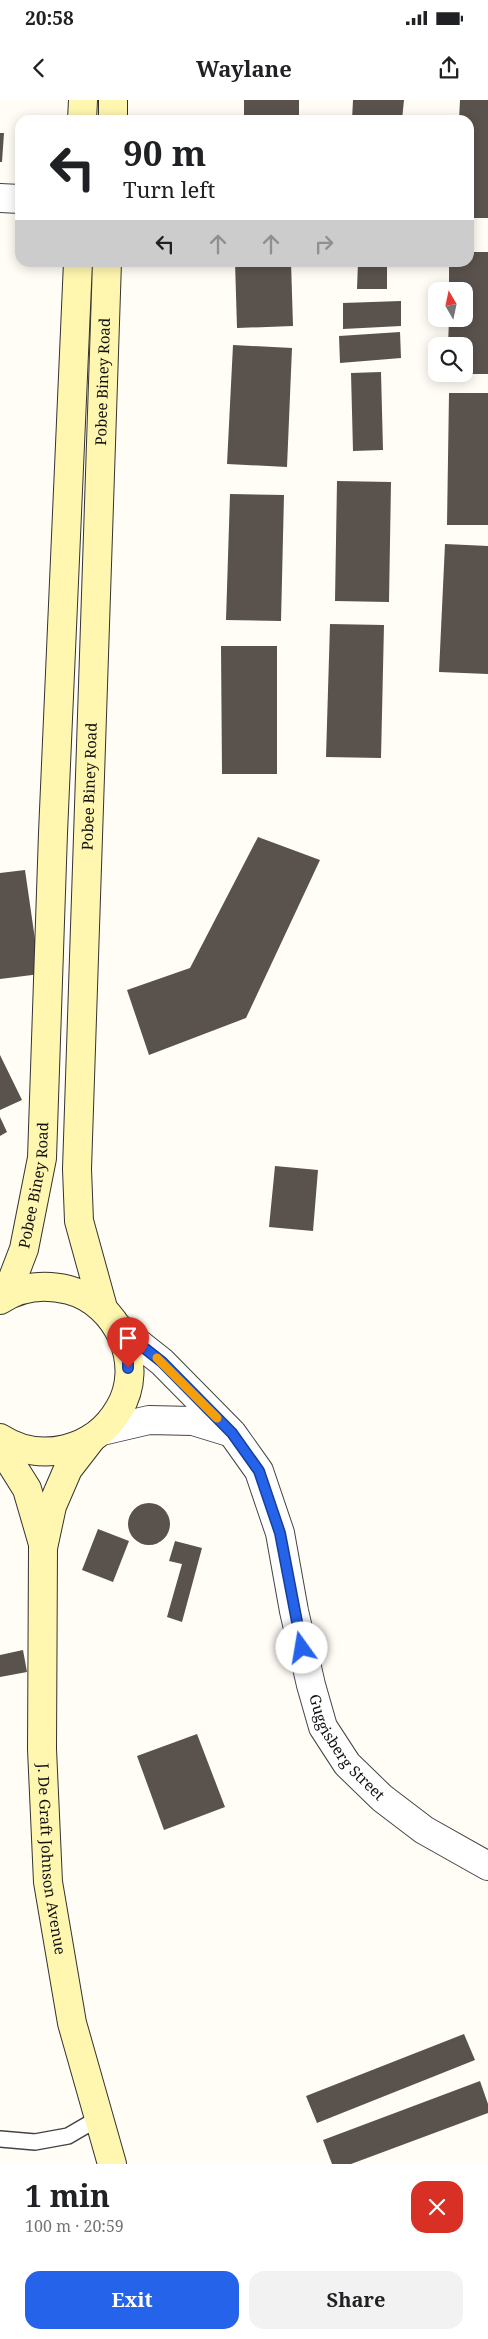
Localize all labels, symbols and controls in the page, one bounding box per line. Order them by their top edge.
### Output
text: 20:58 [25,5,74,31]
text: Waylane [196,53,292,83]
icon: back [25,54,53,82]
icon: share [435,54,463,82]
text: 90 m [123,129,206,176]
icon: left [40,135,105,200]
text: Turn left [123,174,215,204]
icon: left [151,230,179,258]
icon: ahead [204,230,232,258]
icon: ahead [257,230,285,258]
icon: right [310,230,338,258]
north arrow [428,282,472,328]
map controls [428,282,473,382]
street label: Pobee Biney Road [90,317,114,446]
button: search [428,337,473,382]
street label: Pobee Biney Road [77,722,101,851]
street label: Pobee Biney Road [13,1122,52,1250]
pin [107,1317,149,1368]
icon: arrive [114,1324,142,1352]
position arrow [275,1621,327,1673]
street label: Guggisberg Street [305,1692,389,1804]
street label: J. De Graft Johnson Avenue [34,1762,71,1956]
text: 1 min [25,2175,110,2216]
button: close [411,2181,463,2233]
text: 100 m · 20:59 [25,2215,124,2237]
button: Exit [25,2271,239,2329]
button: Share [249,2271,463,2329]

